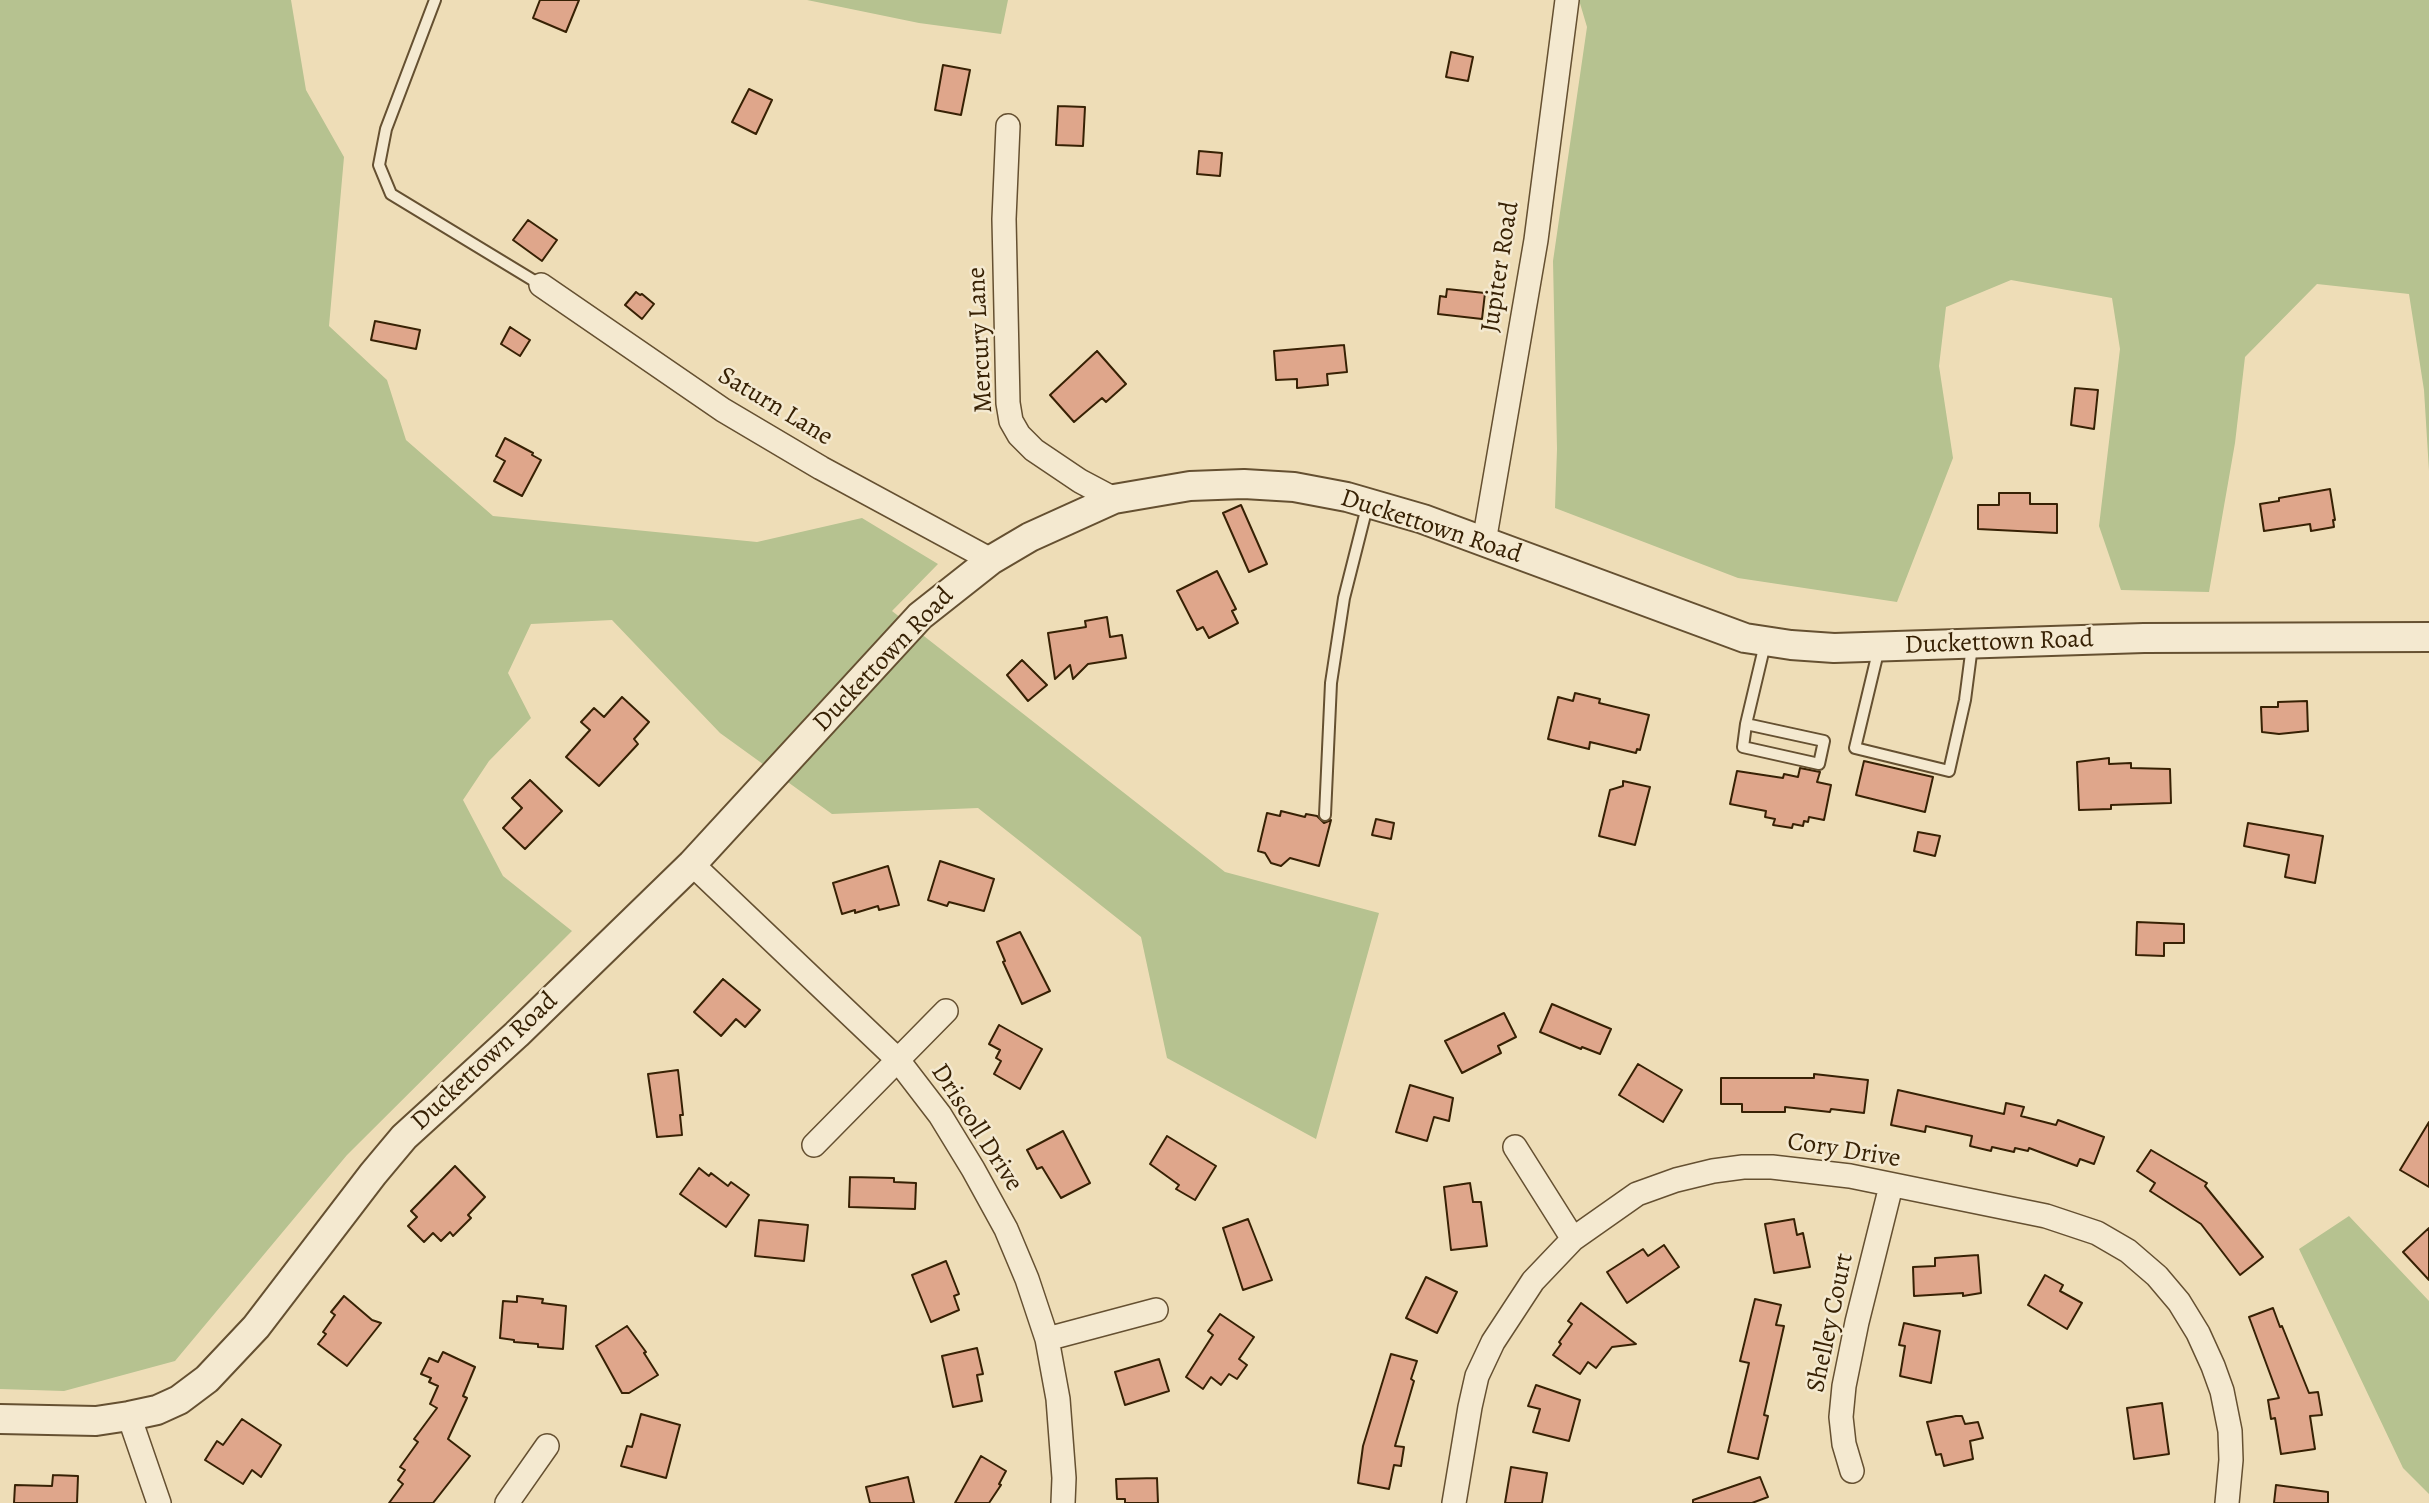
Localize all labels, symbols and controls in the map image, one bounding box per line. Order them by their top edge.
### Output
street label: Jupiter Road [1475,199,1527,335]
street label: Mercury Lane [962,266,1000,414]
street label: Saturn Lane [712,361,838,453]
street label: Duckettown Road [1336,483,1526,571]
street label: Duckettown Road [807,581,961,739]
street label: Duckettown Road [1904,624,2094,662]
street label: Duckettown Road [405,986,565,1138]
street label: Driscoll Drive [923,1058,1029,1198]
street label: Cory Drive [1785,1127,1903,1175]
street label: Shelley Court [1801,1251,1861,1395]

